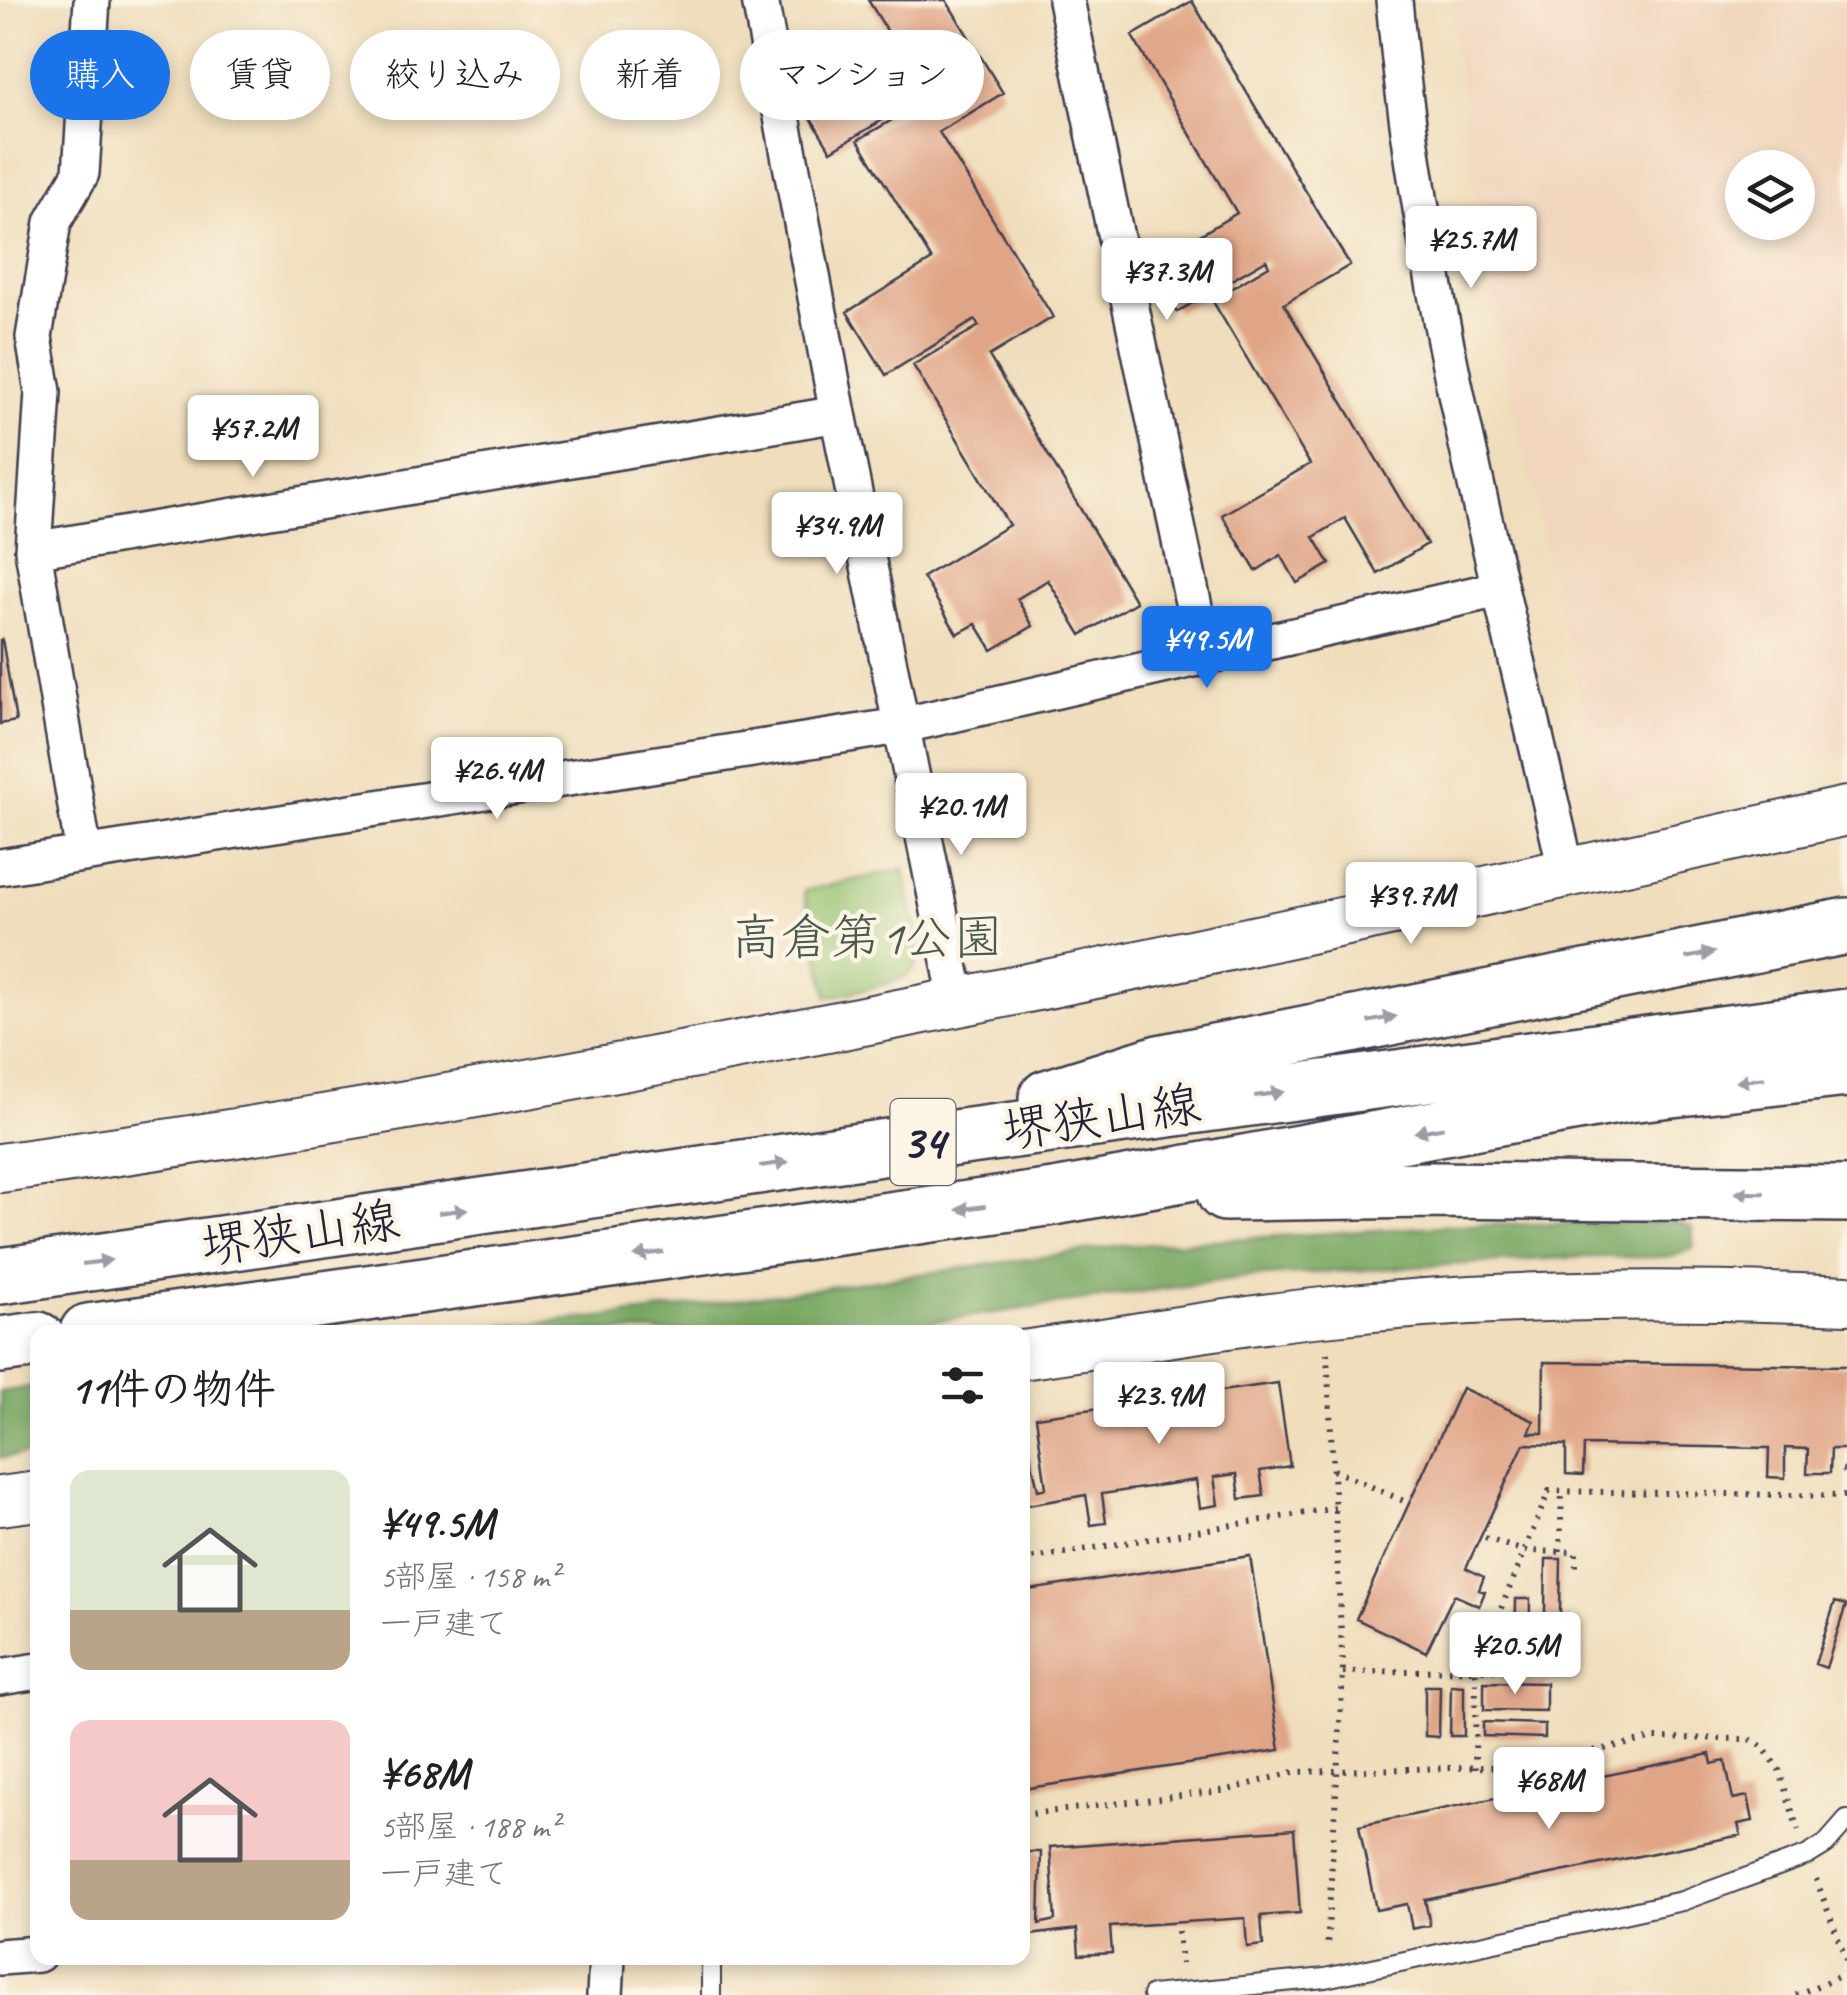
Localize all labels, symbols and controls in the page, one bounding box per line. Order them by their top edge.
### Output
chip: 購入 [30,30,170,120]
chip: 賃貸 [190,30,330,120]
chip: 絞り込み [350,30,560,120]
chip: 新着 [580,30,720,120]
chip: マンション [740,30,984,120]
map controls [1725,150,1815,240]
button: layers [1725,150,1815,240]
pin: ¥25.7M [1390,206,1552,291]
text: ¥25.7M [1428,218,1514,259]
pin: ¥37.3M [1086,238,1248,323]
text: ¥37.3M [1123,250,1211,291]
pin: ¥57.2M [172,395,334,480]
text: ¥57.2M [210,407,296,448]
pin: ¥34.9M [756,492,918,577]
text: ¥34.9M [794,504,880,545]
pin: ¥49.5M [1126,606,1288,691]
text: ¥49.5M [1164,618,1250,659]
pin: ¥26.4M [416,737,578,822]
text: ¥26.4M [453,749,541,790]
pin: ¥20.1M [880,773,1042,858]
text: ¥20.1M [917,785,1005,826]
pin: ¥39.7M [1330,862,1492,947]
text: ¥39.7M [1368,874,1454,915]
park label: 高倉第1公園 [731,906,1003,969]
one-way arrow [1685,947,1717,962]
one-way arrow [1367,1010,1398,1026]
street label: 堺狭山線 [998,1072,1204,1162]
one-way arrow [1734,1072,1766,1088]
one-way arrow [1254,1085,1286,1101]
road number: 34 [890,1099,956,1185]
one-way arrow [1413,1123,1444,1138]
one-way arrow [759,1155,791,1171]
one-way arrow [1733,1185,1765,1201]
street label: 堺狭山線 [197,1188,403,1278]
one-way arrow [954,1201,986,1217]
one-way arrow [438,1203,469,1219]
one-way arrow [633,1246,664,1262]
one-way arrow [81,1254,113,1270]
icon: filters [935,1358,990,1413]
pin: ¥23.9M [1078,1362,1240,1447]
text: 11件の物件 [70,1363,276,1416]
text: ¥23.9M [1116,1374,1202,1415]
text: ¥49.5M [380,1497,493,1550]
icon: home [150,1510,270,1630]
text: 5部屋 · 158 m² [380,1556,559,1597]
text: 一戸建て [380,1603,508,1644]
pin: ¥20.5M [1434,1612,1596,1697]
text: ¥20.5M [1472,1624,1558,1665]
text: ¥68M [380,1747,468,1800]
pin: ¥68M [1490,1747,1608,1832]
text: ¥68M [1515,1759,1583,1800]
icon: home [150,1760,270,1880]
text: 5部屋 · 188 m² [380,1806,559,1847]
text: 一戸建て [380,1853,508,1894]

